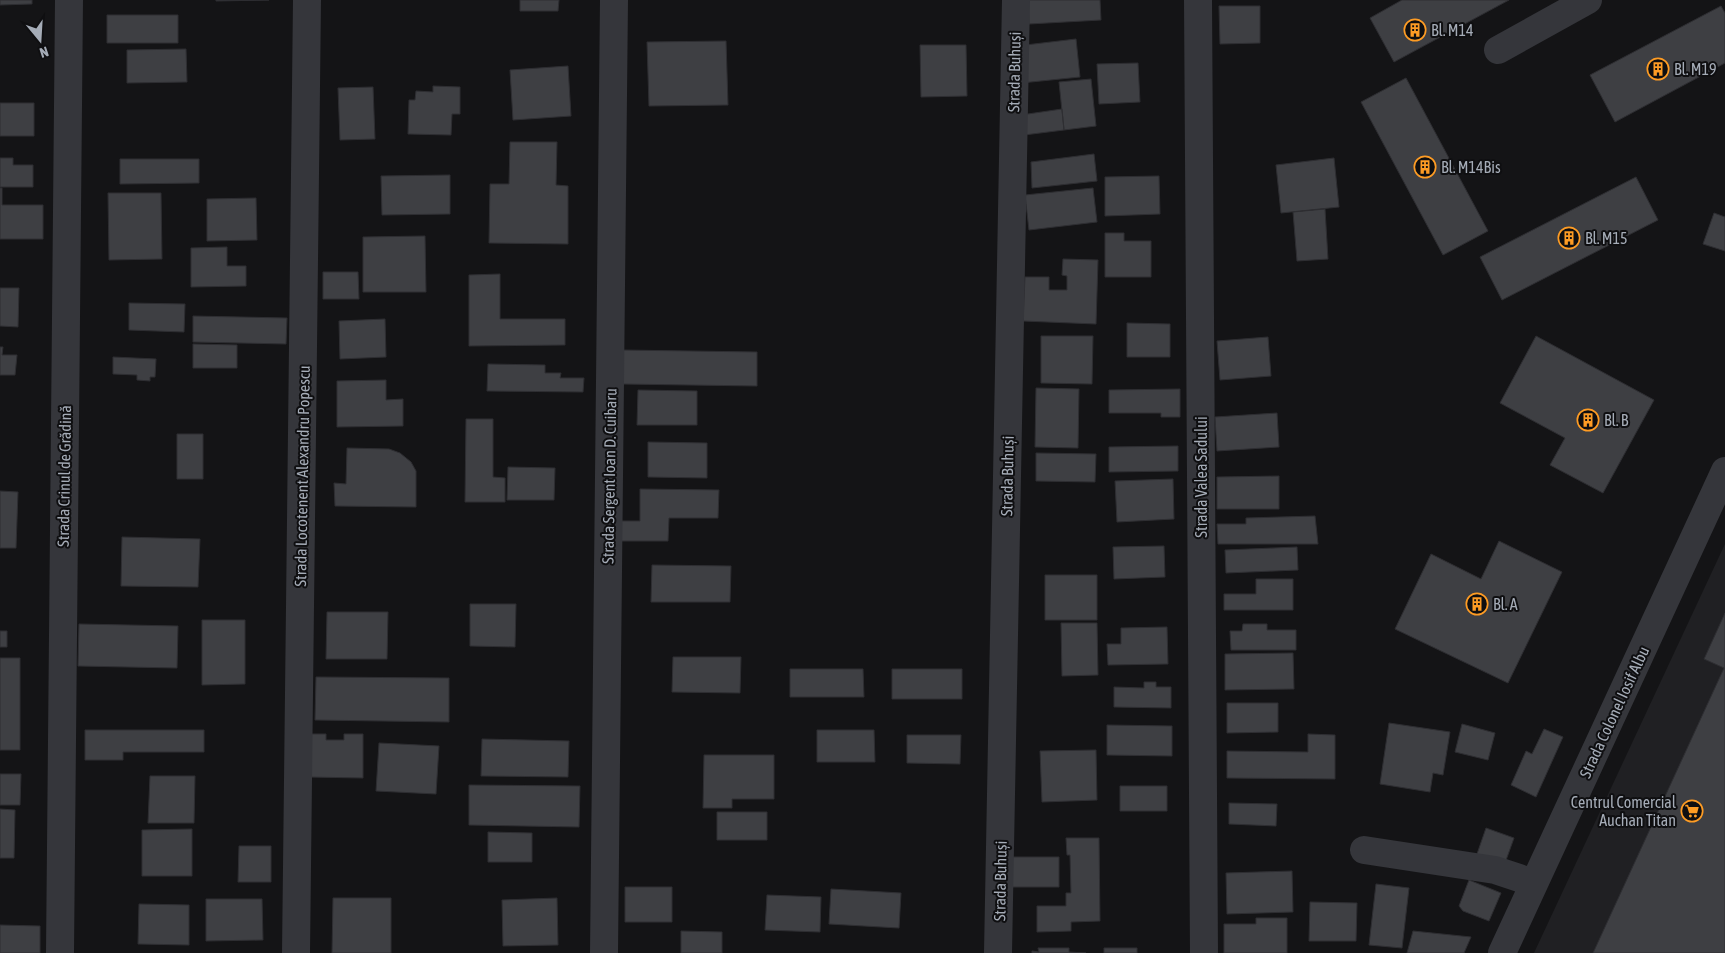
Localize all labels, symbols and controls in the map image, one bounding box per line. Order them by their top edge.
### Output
north arrow [15,15,65,65]
building icon: Bl. M14 [1403,18,1427,42]
place label: Bl. M14 [1431,21,1474,39]
street label: Strada Buhuși [1004,32,1025,112]
text: N [38,43,50,61]
building icon: Bl. M19 [1646,57,1670,81]
place label: Bl. M19 [1674,60,1717,78]
building icon: Bl. M14Bis [1413,155,1437,179]
place label: Bl. M14Bis [1441,158,1501,176]
building icon: Bl. M15 [1557,226,1581,250]
place label: Bl. M15 [1585,229,1628,247]
street label: Strada Locotenent Alexandru Popescu [291,365,314,587]
street label: Strada Sergent Ioan D. Cuibaru [598,388,621,564]
street label: Strada Crinul de Grădină [54,405,74,547]
building icon: Bl. B [1576,408,1600,432]
place label: Bl. B [1604,411,1629,429]
street label: Strada Valea Sadului [1192,416,1210,538]
street label: Strada Buhuși [997,436,1018,516]
building icon: Bl. A [1465,592,1489,616]
place label: Bl. A [1493,595,1518,613]
street label: Strada Colonel Iosif Albu [1576,643,1652,781]
place label: Centrul Comercial Auchan Titan [1571,793,1677,829]
supermarket icon: Centrul Comercial Auchan Titan [1680,799,1704,823]
street label: Strada Buhuși [990,841,1011,921]

